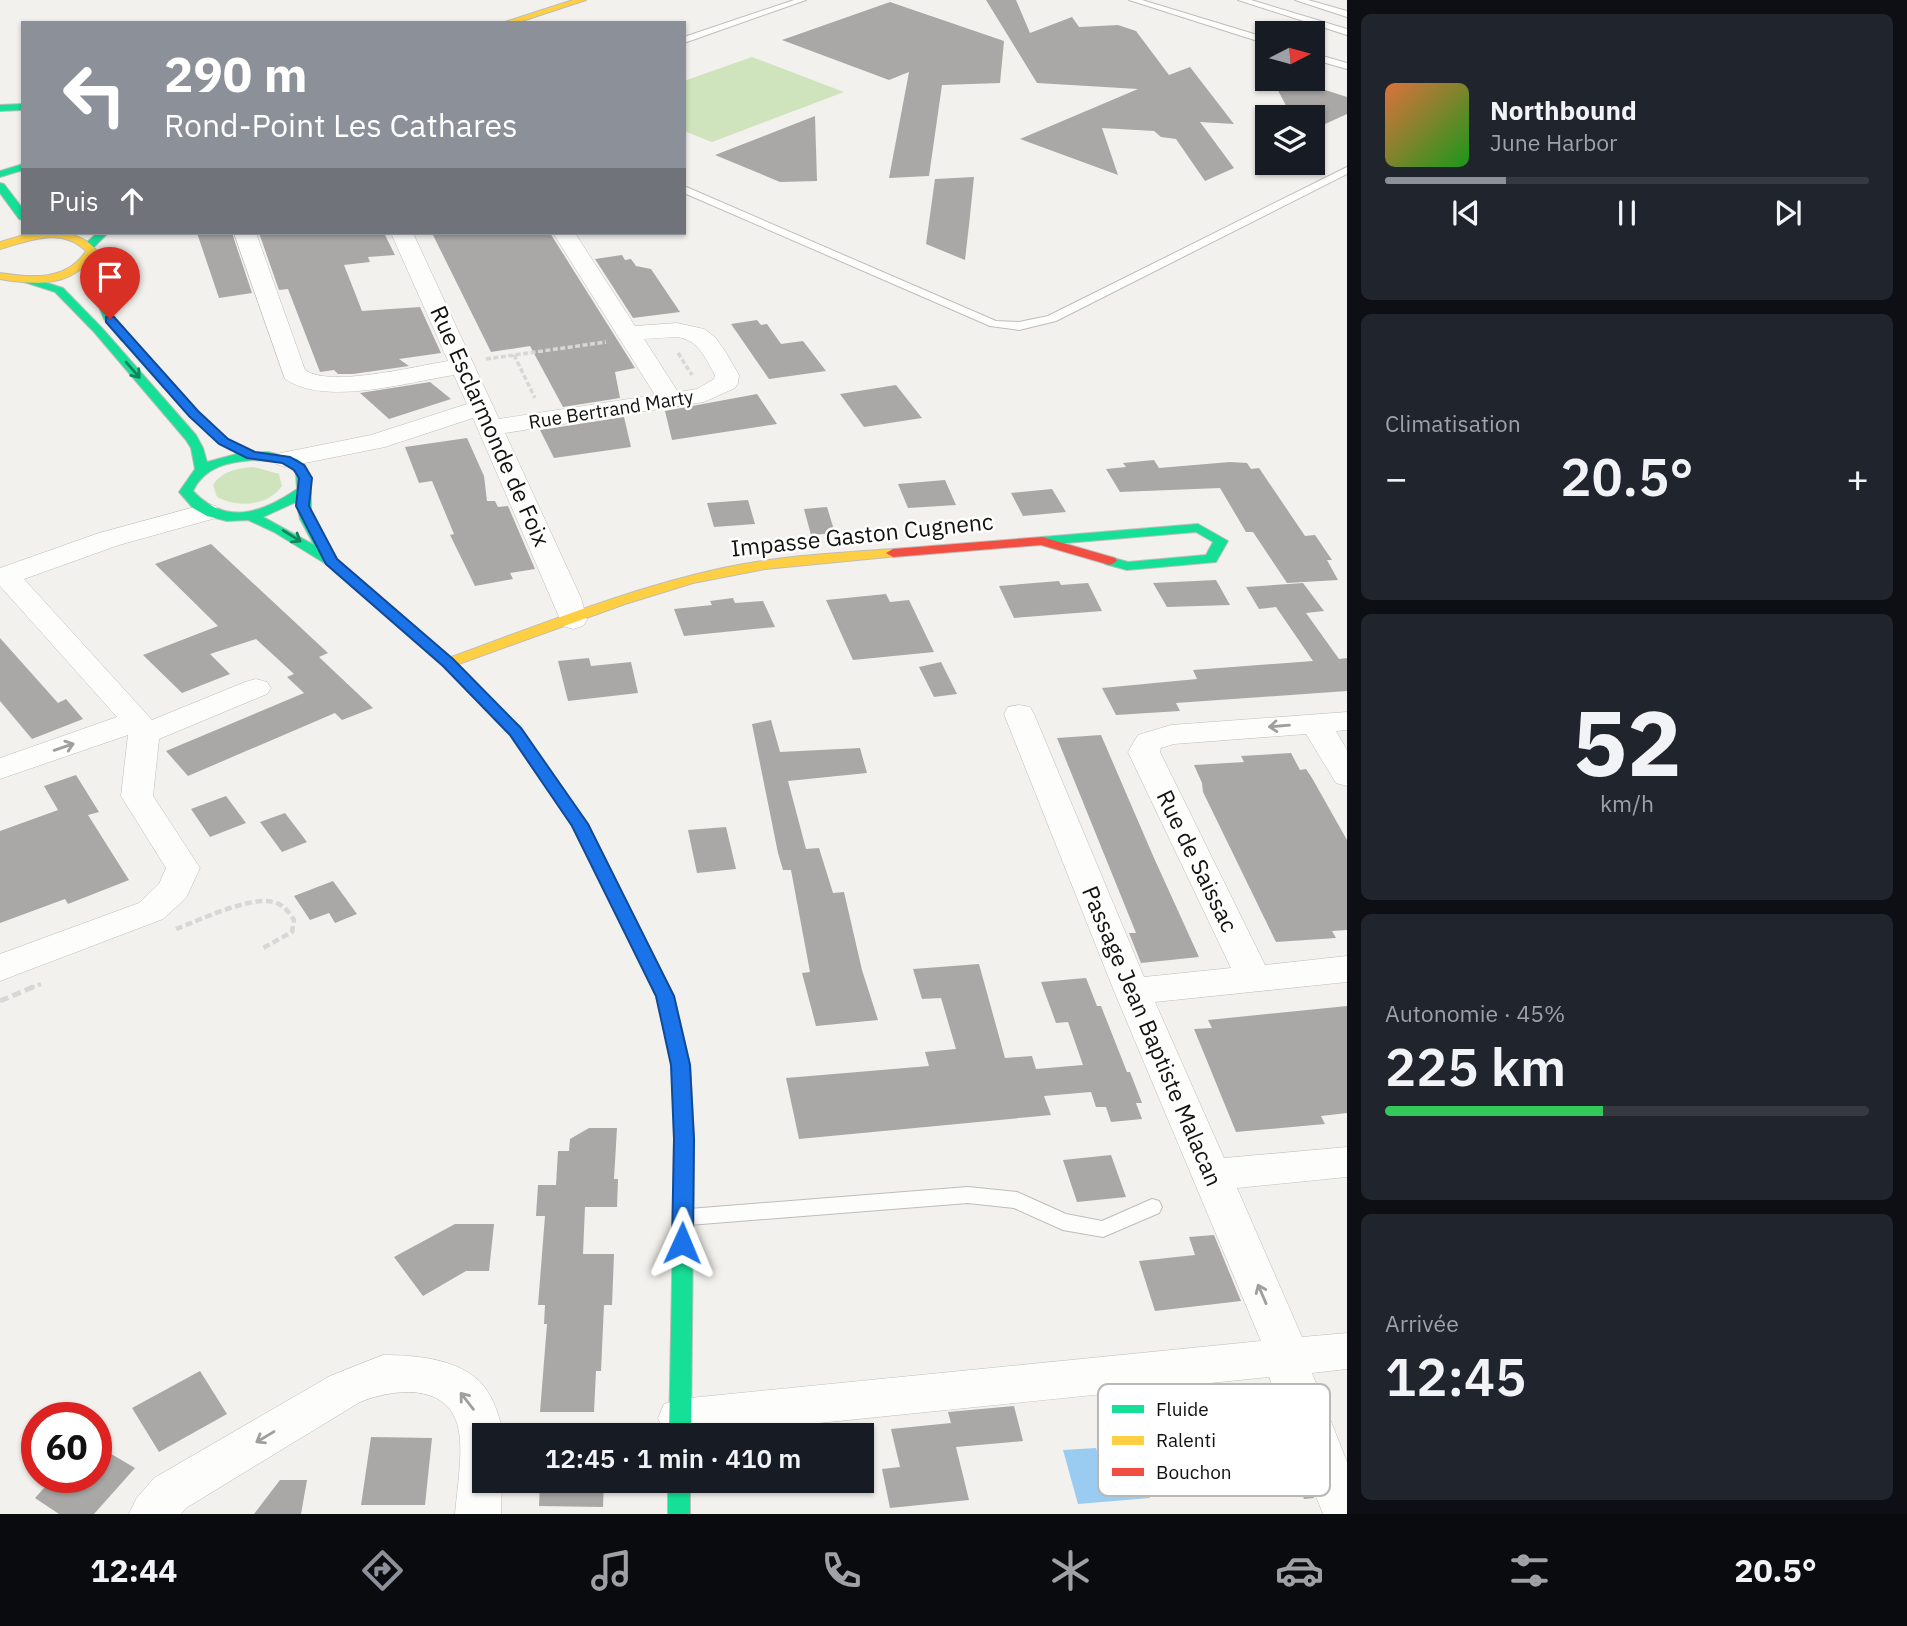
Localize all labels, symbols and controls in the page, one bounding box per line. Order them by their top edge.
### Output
north arrow [1255,21,1325,91]
map controls [1255,21,1325,175]
text: 290 m [164,42,308,105]
icon: left [49,49,140,140]
text: Northbound [1490,93,1637,127]
text: Rond-Point Les Cathares [164,104,518,146]
button: layers [1255,105,1325,175]
text: June Harbor [1490,127,1618,157]
icon: ahead [113,182,151,220]
text: Puis [49,184,99,218]
icon: previous [1447,194,1485,232]
icon: pause [1608,194,1646,232]
icon: next [1769,194,1807,232]
pin [80,247,140,319]
icon: arrive [91,258,129,296]
street label: Rue Esclarmonde de Foix [424,301,558,551]
one-way arrow [125,361,141,379]
street label: Rue Bertrand Marty [527,384,696,434]
text: Climatisation [1385,408,1521,438]
text: 20.5° [1560,443,1694,510]
text: − [1385,453,1408,502]
text: + [1846,453,1869,502]
street label: Impasse Gaston Cugnenc [729,505,995,563]
one-way arrow [281,530,301,544]
text: 52 [1572,683,1682,801]
one-way arrow [1268,720,1291,733]
one-way arrow [53,740,75,752]
street label: Rue de Saissac [1150,784,1245,937]
text: km/h [1600,788,1654,818]
street label: Passage Jean Baptiste Malacan [1076,881,1230,1190]
text: Autonomie · 45% [1385,998,1565,1028]
text: 225 km [1385,1033,1566,1100]
position arrow [645,1206,719,1280]
one-way arrow [1255,1284,1268,1305]
text: Arrivée [1385,1308,1459,1338]
text: 12:45 [1385,1343,1526,1410]
legend [1098,1384,1330,1496]
one-way arrow [460,1392,475,1410]
text: Fluide [1156,1397,1209,1421]
speed limit sign: 60 [21,1402,112,1493]
text: Ralenti [1156,1428,1216,1452]
one-way arrow [256,1430,276,1444]
text: 12:45 · 1 min · 410 m [545,1441,801,1475]
text: Bouchon [1156,1460,1232,1484]
icon: directions [358,1546,407,1595]
icon: music [587,1546,636,1595]
icon: phone [817,1546,866,1595]
icon: climate [1046,1546,1095,1595]
icon: car [1275,1546,1324,1595]
icon: filters [1505,1546,1554,1595]
text: 12:44 [90,1549,178,1591]
text: 20.5° [1734,1549,1817,1591]

